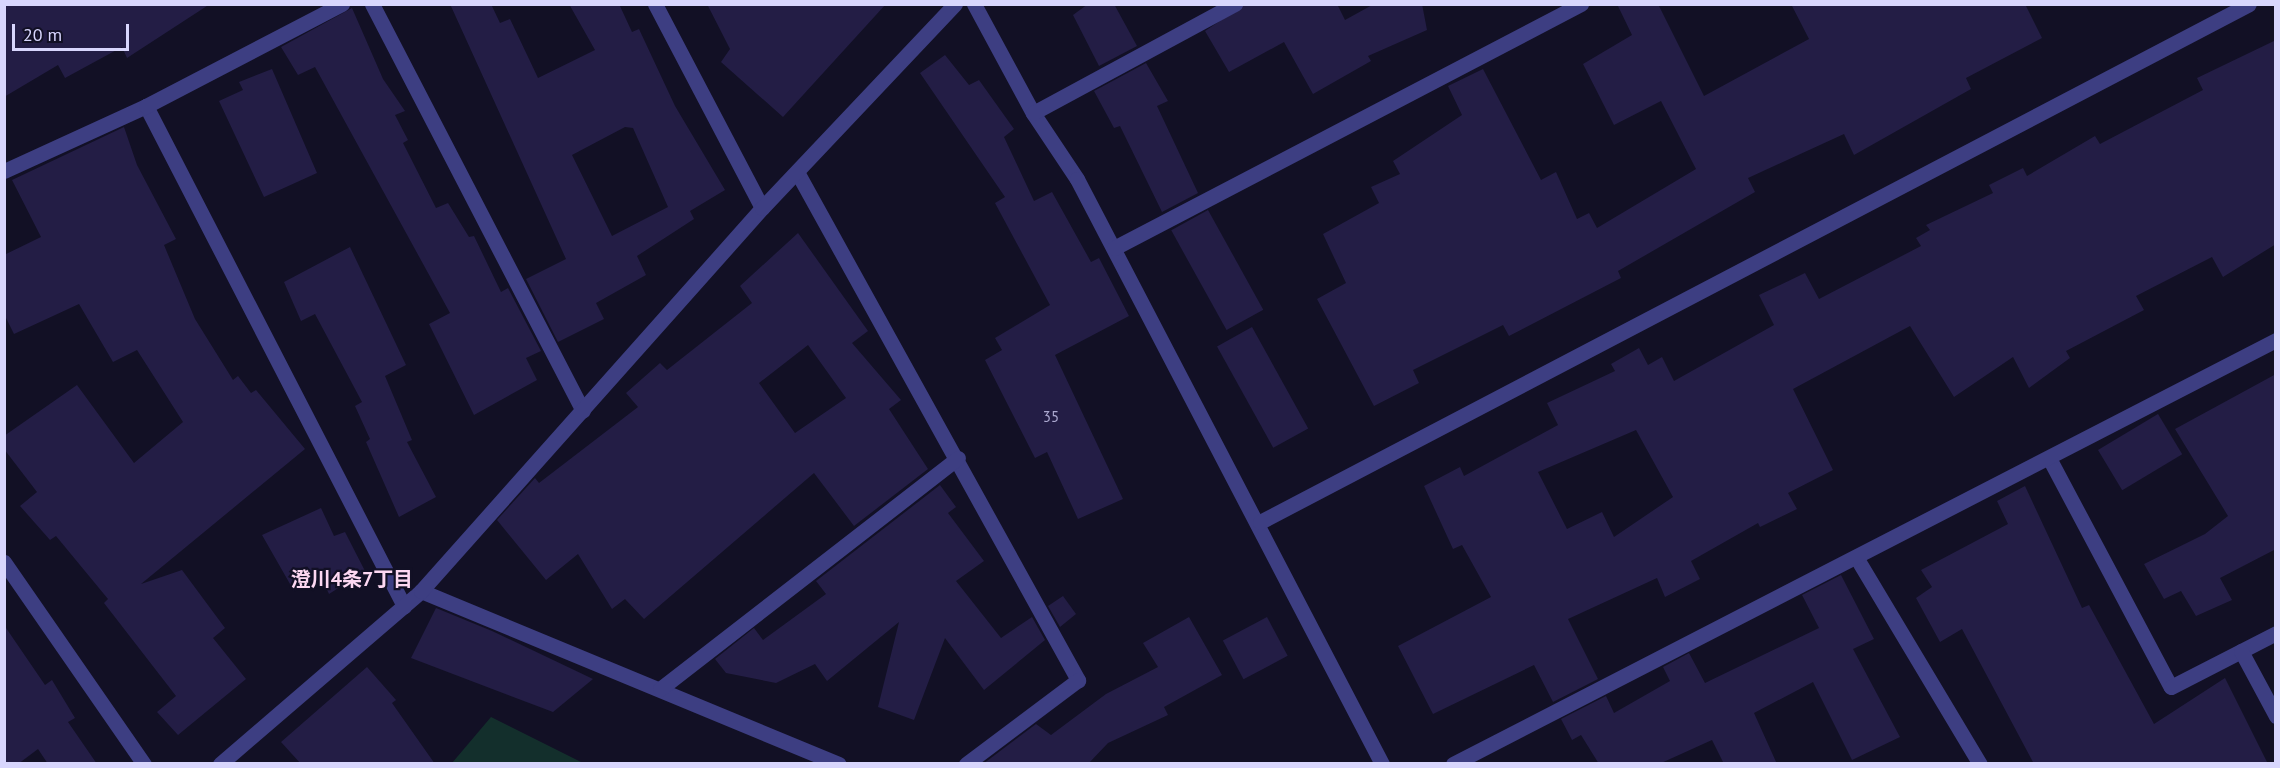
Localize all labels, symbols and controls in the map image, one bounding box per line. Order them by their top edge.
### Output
scale bar [15,12,132,50]
text: 20 m [23,23,62,46]
house number: 35 [1043,408,1059,426]
district label: 澄川4条7丁目 [291,567,413,591]

